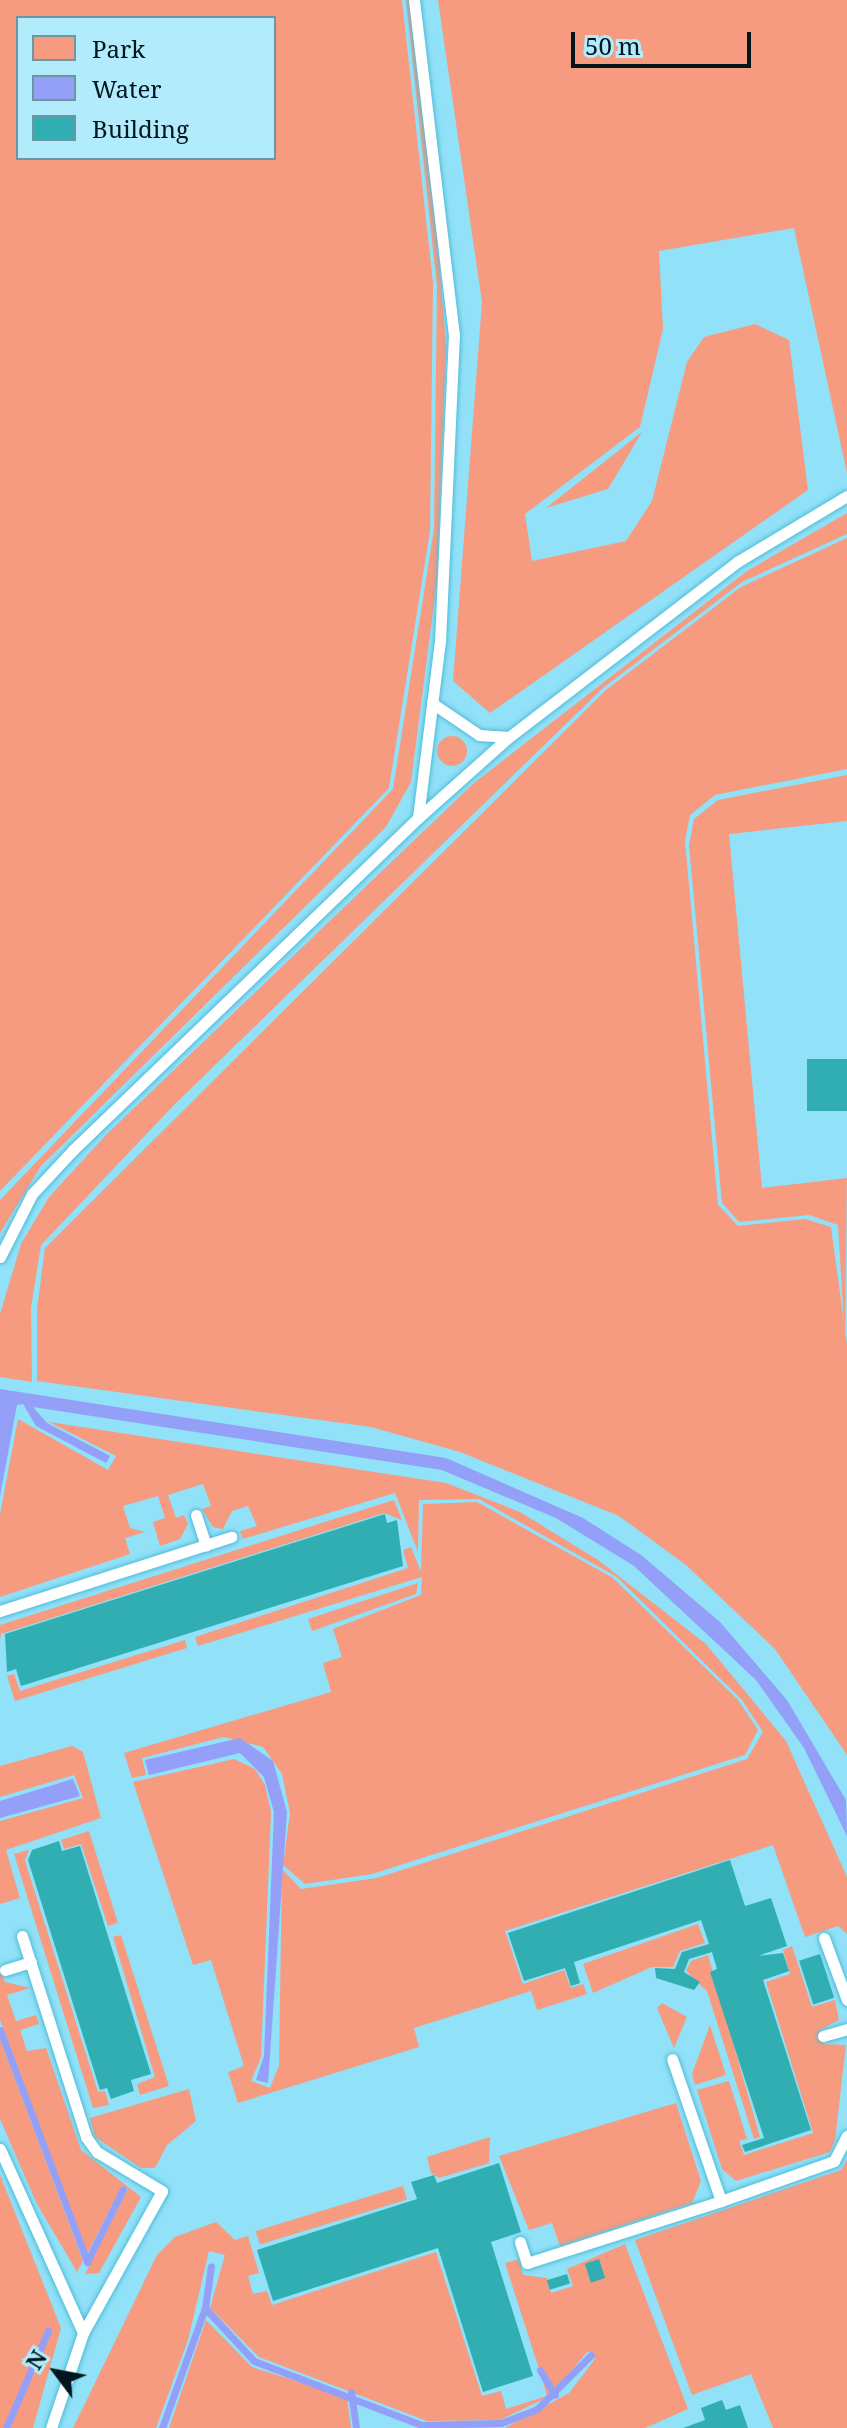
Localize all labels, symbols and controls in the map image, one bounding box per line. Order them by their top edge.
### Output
legend [16,16,276,160]
scale bar [575,16,755,66]
text: 50 m [585,29,641,62]
text: Park [92,32,145,65]
text: Water [92,72,162,105]
text: Building [92,112,189,145]
north arrow [16,2332,96,2412]
text: N [18,2344,53,2375]

